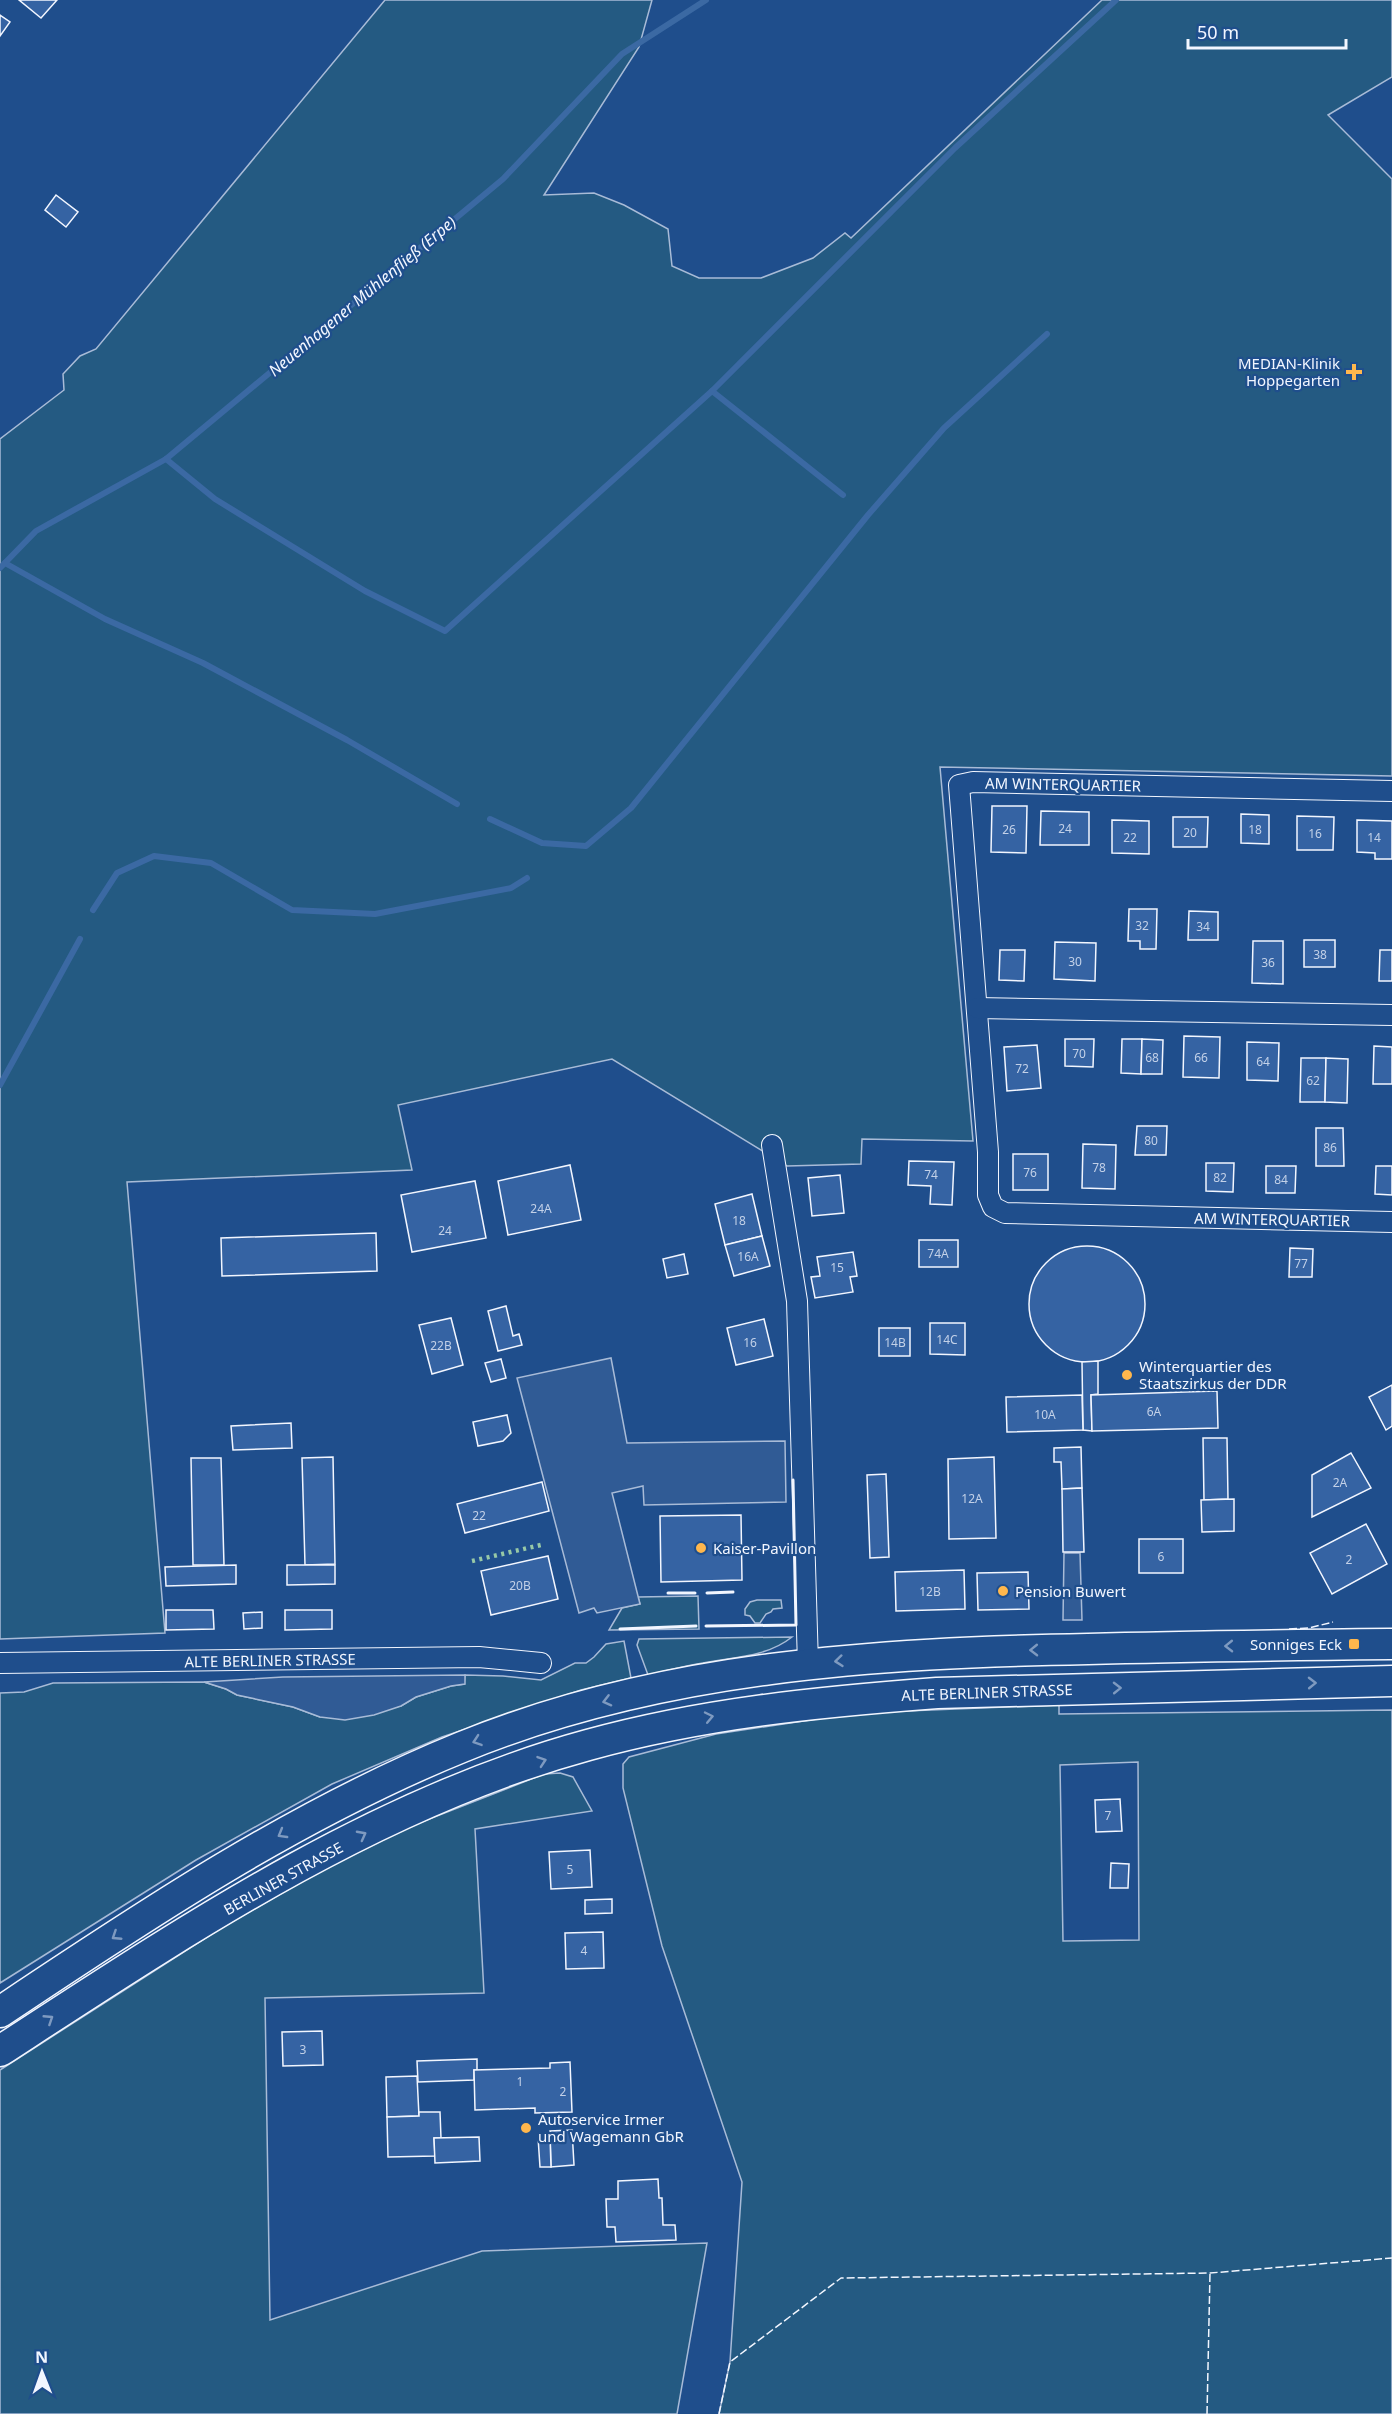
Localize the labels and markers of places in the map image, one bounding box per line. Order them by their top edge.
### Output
place label: MEDIAN-Klinik Hoppegarten [1238,353,1340,390]
marker: MEDIAN-Klinik Hoppegarten [1345,363,1363,381]
place label: Winterquartier des Staatszirkus der DDR [1139,1356,1287,1393]
marker: Winterquartier des Staatszirkus der DDR [1120,1368,1134,1382]
place label: Kaiser-Pavillon [713,1538,816,1558]
marker: Kaiser-Pavillon [694,1541,708,1555]
place label: Pension Buwert [1015,1581,1127,1601]
marker: Pension Buwert [996,1584,1010,1598]
place label: Sonniges Eck [1250,1634,1342,1654]
marker: Sonniges Eck [1347,1637,1361,1651]
place label: Autoservice Irmer und Wagemann GbR [538,2109,684,2146]
marker: Autoservice Irmer und Wagemann GbR [519,2121,533,2135]

